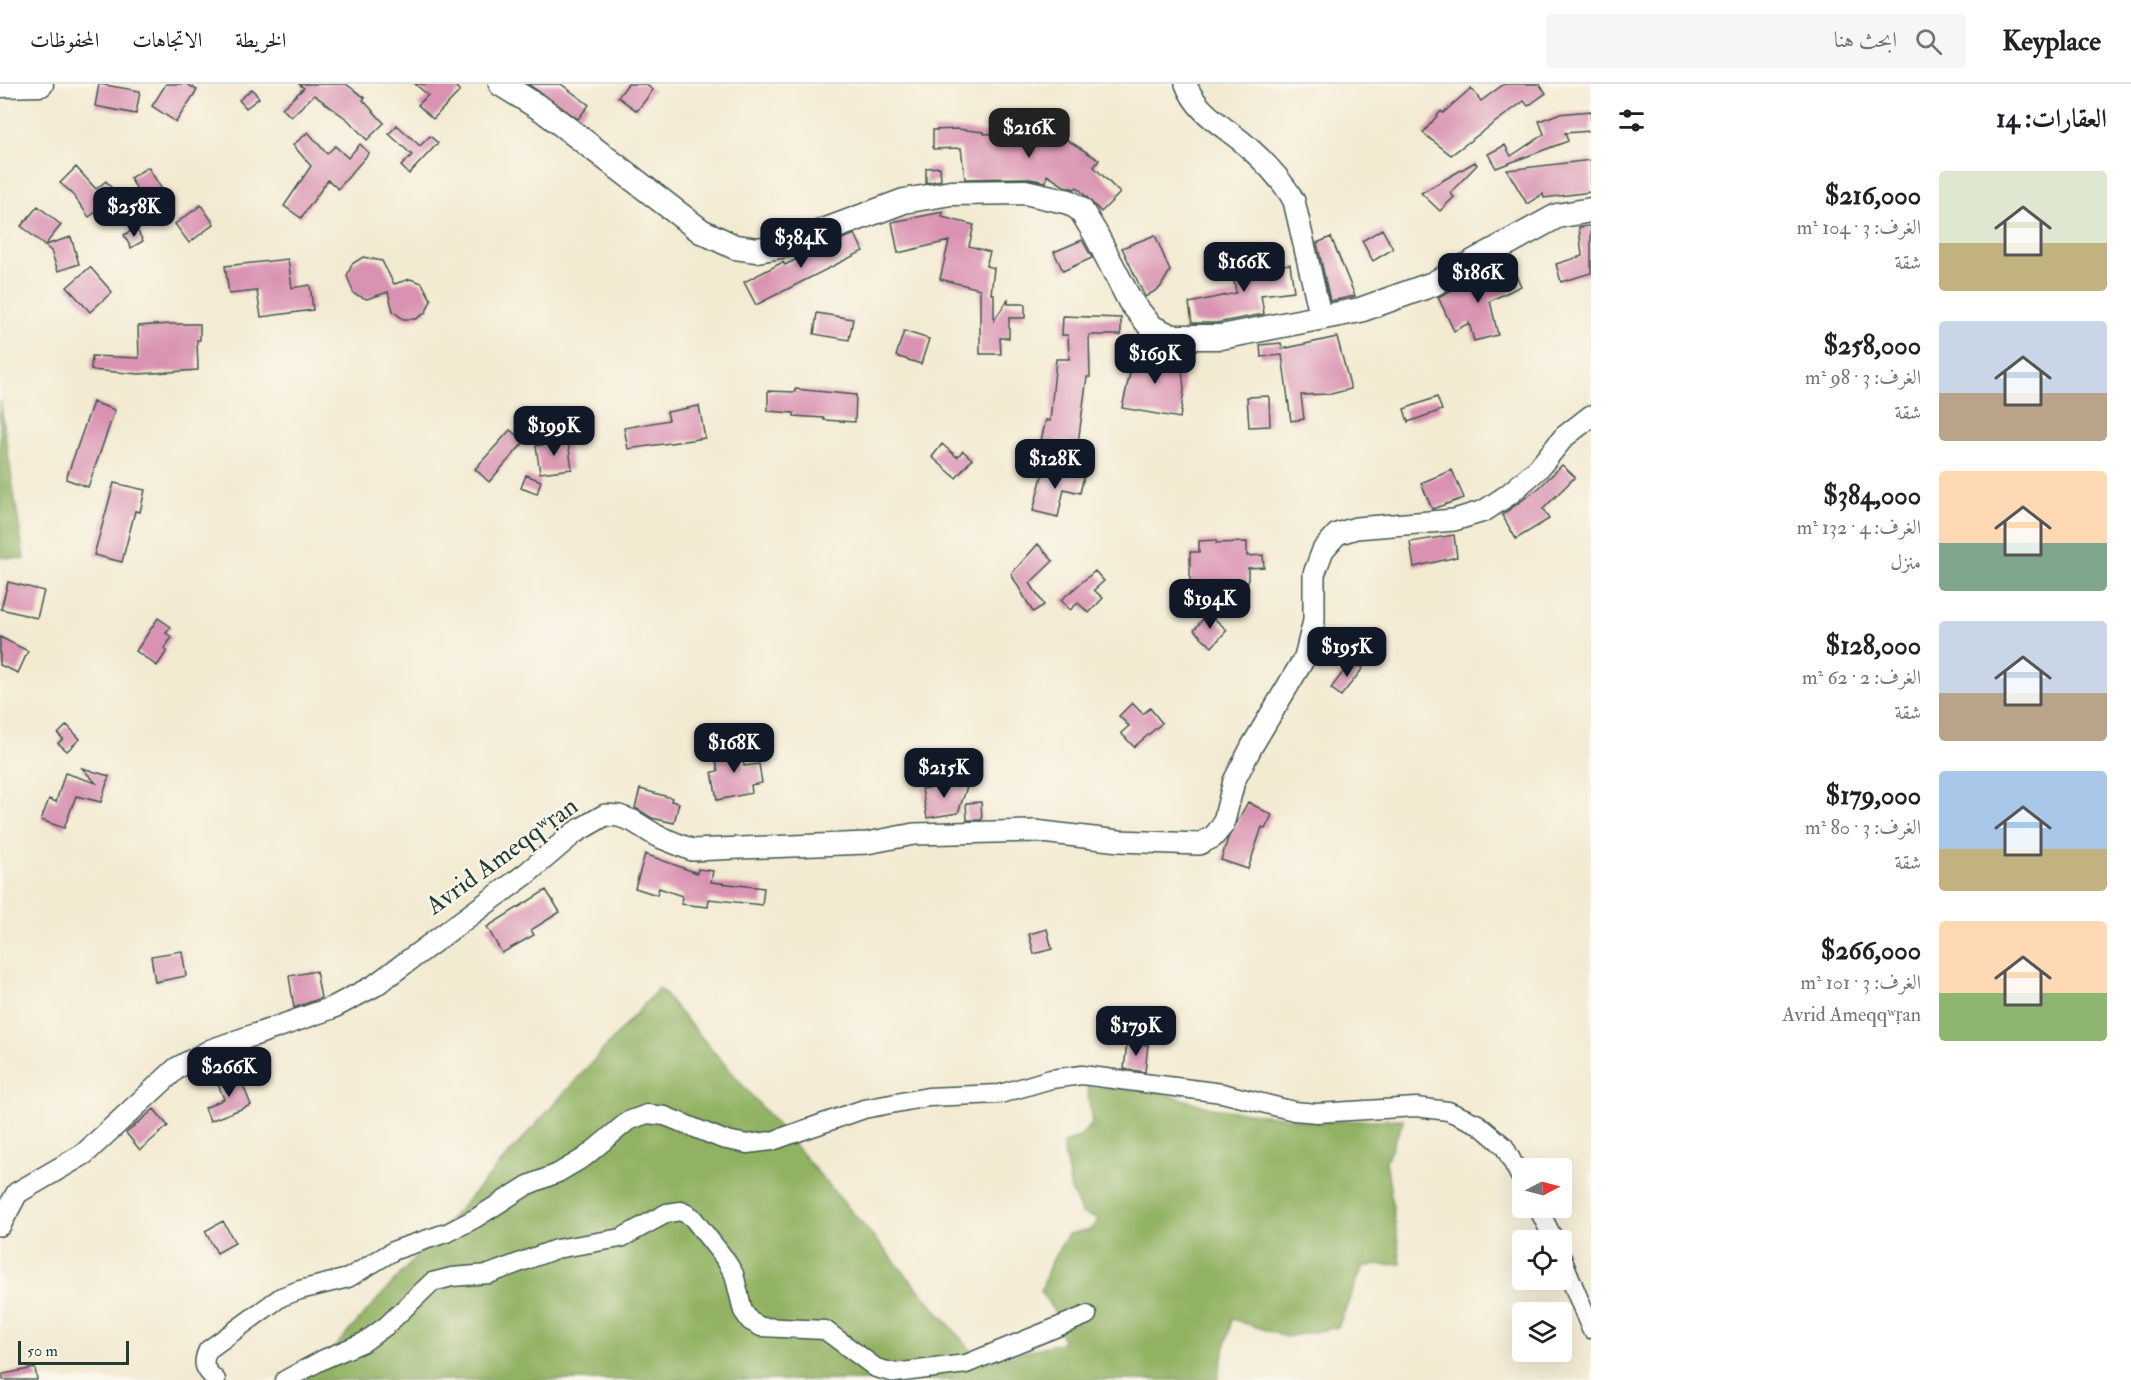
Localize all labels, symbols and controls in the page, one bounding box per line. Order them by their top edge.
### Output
search box [1546,14,1966,68]
text: Keyplace [2002,24,2101,59]
icon: search [1912,25,1945,58]
text: ابحث هنا [1834,26,1897,54]
text: المحفوظات [30,27,99,54]
text: الاتجاهات [132,27,202,54]
text: الخريطة [235,27,286,54]
text: العقارات: 14 [1996,103,2107,135]
icon: filters [1615,104,1648,137]
pin: $216K [987,108,1071,159]
text: $216K [1003,115,1055,140]
text: $216,000 [1825,180,1921,212]
pin: $258K [92,187,176,238]
text: $258K [107,194,161,219]
icon: home [1987,195,2059,267]
text: الغرف: 3 · 104 m² [1797,215,1921,240]
pin: $384K [759,218,843,269]
text: $384K [774,225,828,250]
pin: $166K [1202,242,1286,293]
text: $166K [1218,249,1270,274]
text: شقة [1895,250,1921,275]
pin: $186K [1436,253,1520,304]
text: $186K [1452,260,1504,285]
text: $258,000 [1823,330,1921,362]
pin: $169K [1113,334,1197,385]
text: $169K [1129,341,1181,366]
icon: home [1987,345,2059,417]
text: الغرف: 3 · 98 m² [1805,365,1921,390]
text: شقة [1895,400,1921,425]
pin: $199K [512,406,596,457]
text: $199K [528,413,580,438]
pin: $128K [1013,439,1097,490]
text: $128K [1029,446,1081,471]
text: $384,000 [1823,480,1921,512]
icon: home [1987,495,2059,567]
text: الغرف: 4 · 132 m² [1797,515,1921,540]
text: منزل [1890,550,1921,575]
pin: $194K [1168,579,1252,630]
text: $194K [1183,586,1237,611]
pin: $195K [1305,627,1389,678]
text: $128,000 [1825,630,1921,662]
text: $195K [1321,634,1373,659]
icon: home [1987,645,2059,717]
text: الغرف: 2 · 62 m² [1802,665,1921,690]
text: شقة [1895,700,1921,725]
pin: $168K [692,723,776,774]
text: $168K [708,730,760,755]
pin: $215K [902,748,986,799]
text: $215K [918,755,970,780]
text: $179,000 [1826,780,1921,812]
street label: Avrid Ameqqʷṛan [419,790,584,923]
icon: home [1987,795,2059,867]
text: الغرف: 3 · 80 m² [1805,815,1921,840]
text: شقة [1895,850,1921,875]
text: $266,000 [1821,935,1921,967]
icon: home [1987,945,2059,1017]
text: الغرف: 3 · 101 m² [1800,970,1921,995]
text: Avrid Ameqqʷṛan [1782,1002,1921,1027]
pin: $179K [1094,1006,1178,1057]
text: $179K [1110,1013,1162,1038]
pin: $266K [187,1047,271,1098]
text: $266K [201,1054,257,1079]
north arrow [1512,1158,1572,1218]
map controls [1512,1158,1572,1362]
button: locate [1512,1230,1572,1290]
button: layers [1512,1302,1572,1362]
scale bar [18,1338,129,1366]
text: 50 m [27,1341,58,1361]

